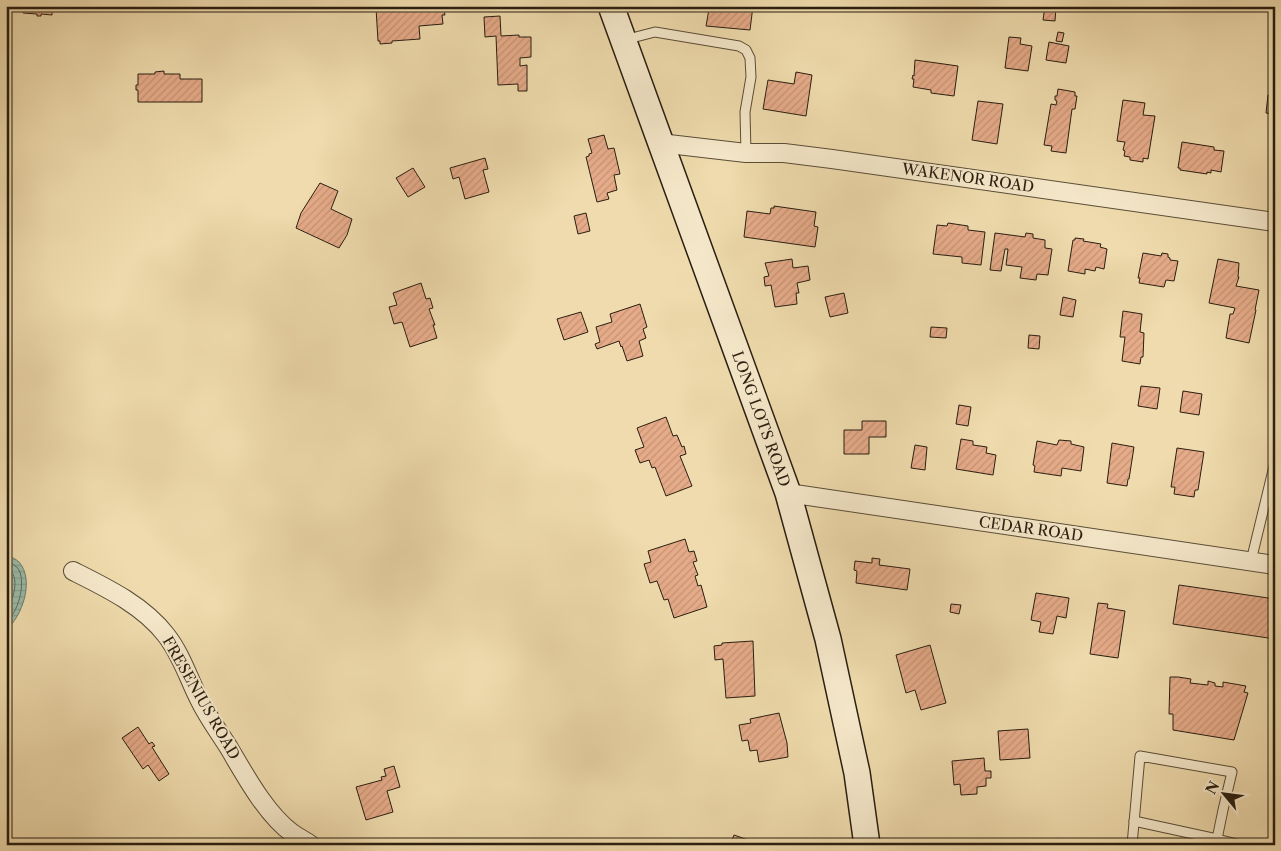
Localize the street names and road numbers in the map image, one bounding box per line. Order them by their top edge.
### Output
street label: WAKENOR ROAD [900,159,1035,196]
street label: LONG LOTS ROAD [728,348,795,489]
street label: CEDAR ROAD [978,512,1084,545]
street label: FRESENIUS ROAD [158,633,244,763]

